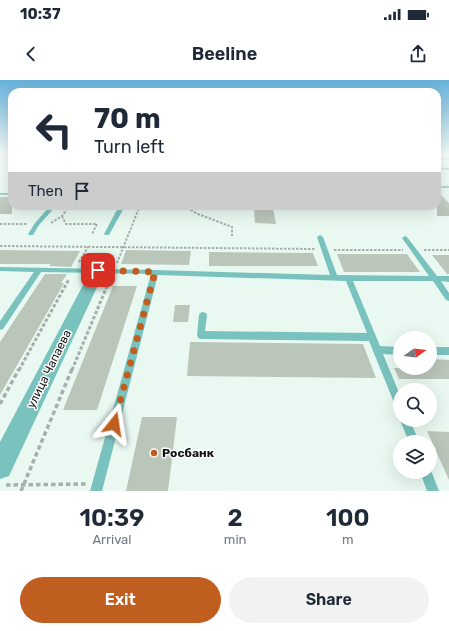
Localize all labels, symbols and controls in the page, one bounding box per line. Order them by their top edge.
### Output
text: 10:37 [20,5,61,23]
icon: back [20,43,42,65]
text: Beeline [192,43,257,65]
icon: share [407,43,429,65]
text: 70 m [94,102,161,135]
icon: left [28,104,80,156]
text: Turn left [94,136,164,158]
icon: arrive [71,180,93,202]
text: Then [28,182,63,200]
pin [81,253,115,287]
icon: arrive [87,259,109,281]
street label: улица Чапаева [24,327,74,411]
north arrow [393,331,437,375]
map controls [393,331,437,479]
button: search [393,383,437,427]
position arrow [93,403,135,445]
button: layers [393,435,437,479]
place label: Росбанк [162,446,215,460]
marker: Росбанк [149,448,159,458]
text: 10:39 [79,504,144,532]
text: 2 [228,504,243,532]
text: 100 [326,504,369,532]
text: Arrival [92,532,131,547]
text: min [224,532,246,547]
text: m [342,532,353,547]
button: Exit [20,577,221,623]
button: Share [229,577,429,623]

